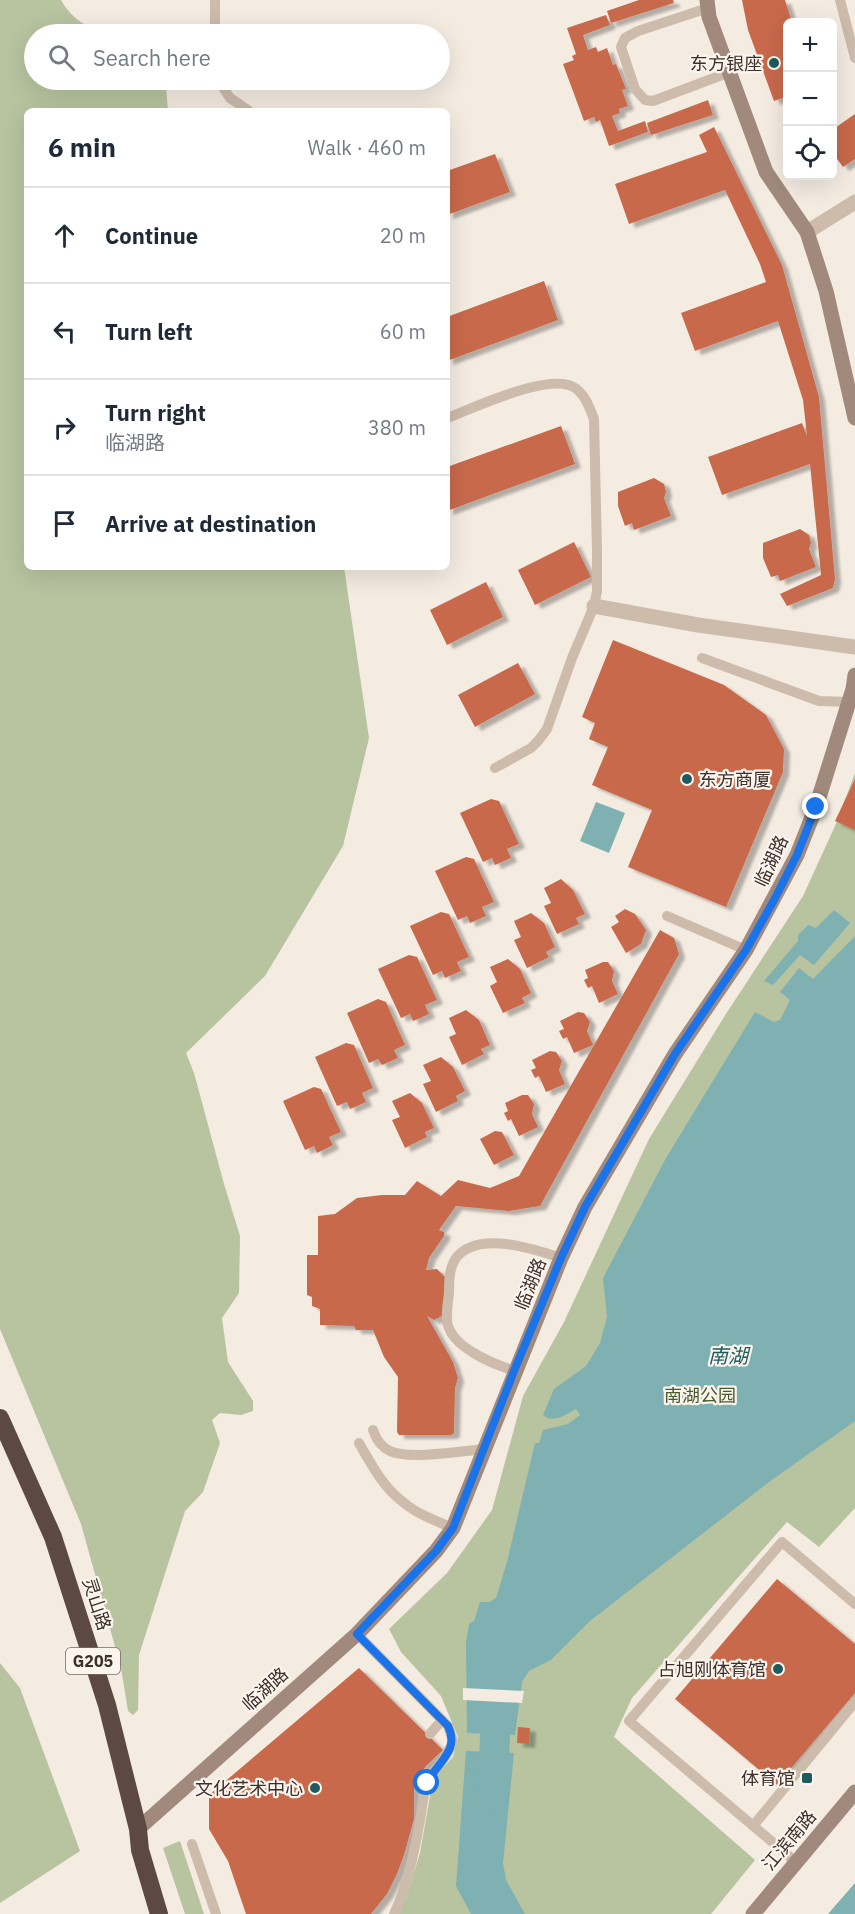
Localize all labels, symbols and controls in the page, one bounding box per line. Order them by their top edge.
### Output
map controls [783,18,837,180]
button: + [783,18,837,72]
search box [24,24,450,90]
icon: search [45,41,78,74]
text: Search here [93,43,211,72]
place label: 东方银座 [690,52,762,75]
marker: 东方银座 [767,56,781,70]
button: − [783,72,837,126]
button: locate [783,126,837,180]
text: 6 min [48,130,116,164]
text: Walk · 460 m [308,134,426,161]
icon: ahead [48,219,81,252]
text: Continue [105,221,198,250]
text: 20 m [380,222,426,249]
icon: left [48,315,81,348]
text: Turn left [105,317,193,346]
text: 60 m [380,318,426,345]
text: Turn right [105,398,206,427]
icon: right [48,411,81,444]
text: 380 m [368,414,426,441]
text: 临湖路 [105,429,165,456]
icon: arrive [48,507,81,540]
text: Arrive at destination [105,509,316,538]
place label: 东方商厦 [699,768,771,791]
marker: 东方商厦 [680,772,694,786]
route end [802,793,828,819]
street label: 临湖路 [749,832,793,890]
street label: 临湖路 [509,1255,551,1313]
water label: 南湖 [708,1342,751,1369]
park label: 南湖公园 [664,1384,736,1407]
street label: 灵山路 [78,1575,116,1633]
road number: G205 [66,1648,120,1674]
place label: 占旭刚体育馆 [658,1658,766,1681]
street label: 临湖路 [237,1662,293,1716]
marker: 占旭刚体育馆 [771,1662,785,1676]
place label: 体育馆 [741,1767,795,1790]
route start [413,1769,439,1795]
marker: 体育馆 [800,1771,814,1785]
place label: 文化艺术中心 [195,1777,303,1800]
marker: 文化艺术中心 [308,1781,322,1795]
street label: 江滨南路 [757,1805,821,1875]

